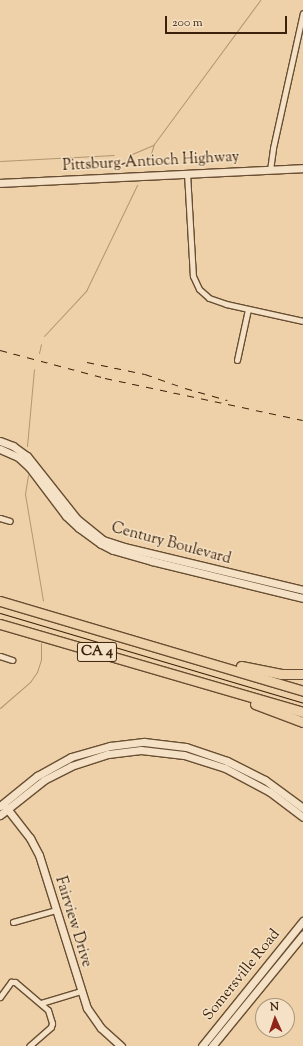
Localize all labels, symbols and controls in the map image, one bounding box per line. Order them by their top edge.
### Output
scale bar [167,8,289,34]
text: 200 m [172,14,203,32]
street label: Pittsburg-Antioch Highway [62,148,240,176]
street label: Century Boulevard [109,519,233,569]
road number: CA 4 [76,640,118,664]
street label: Fairview Drive [51,874,95,970]
street label: Somersville Road [200,926,284,1024]
north arrow [255,998,295,1038]
text: N [270,999,279,1015]

